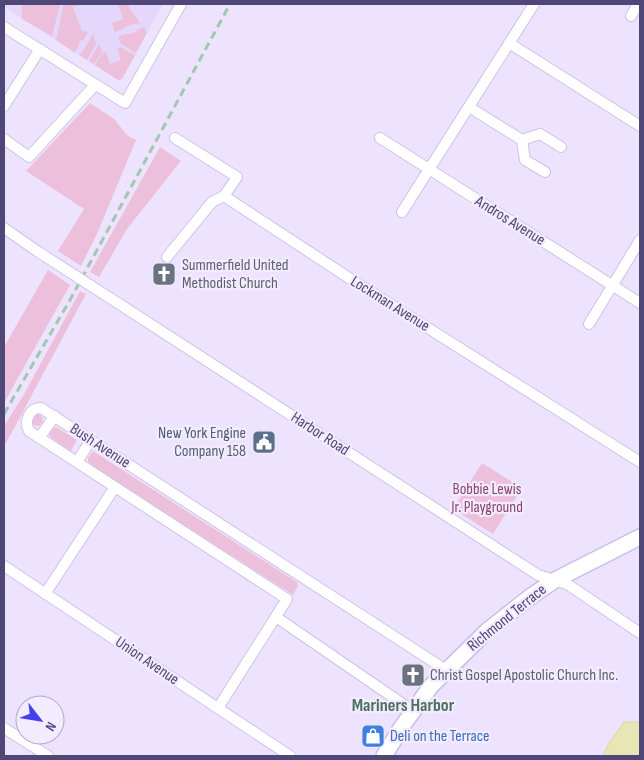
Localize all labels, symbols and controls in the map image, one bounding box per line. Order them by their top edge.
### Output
street label: Andros Avenue [471,191,549,250]
place label: Summerfield United Methodist Church [182,256,289,293]
church icon: Summerfield United Methodist Church [151,261,177,287]
street label: Lockman Avenue [347,272,433,336]
street label: Harbor Road [287,408,353,460]
street label: Bush Avenue [66,419,134,473]
place label: New York Engine Company 158 [158,424,246,461]
public building icon: New York Engine Company 158 [251,429,277,455]
park label: Bobbie Lewis Jr. Playground [450,480,523,517]
street label: Richmond Terrace [464,580,550,656]
street label: Union Avenue [111,633,183,689]
church icon: Christ Gospel Apostolic Church Inc. [400,662,426,688]
place label: Christ Gospel Apostolic Church Inc. [430,666,618,685]
north arrow [15,695,65,745]
district label: Mariners Harbor [352,695,455,716]
text: N [42,719,60,734]
shop icon: Deli on the Terrace [360,723,386,749]
place label: Deli on the Terrace [390,727,490,746]

